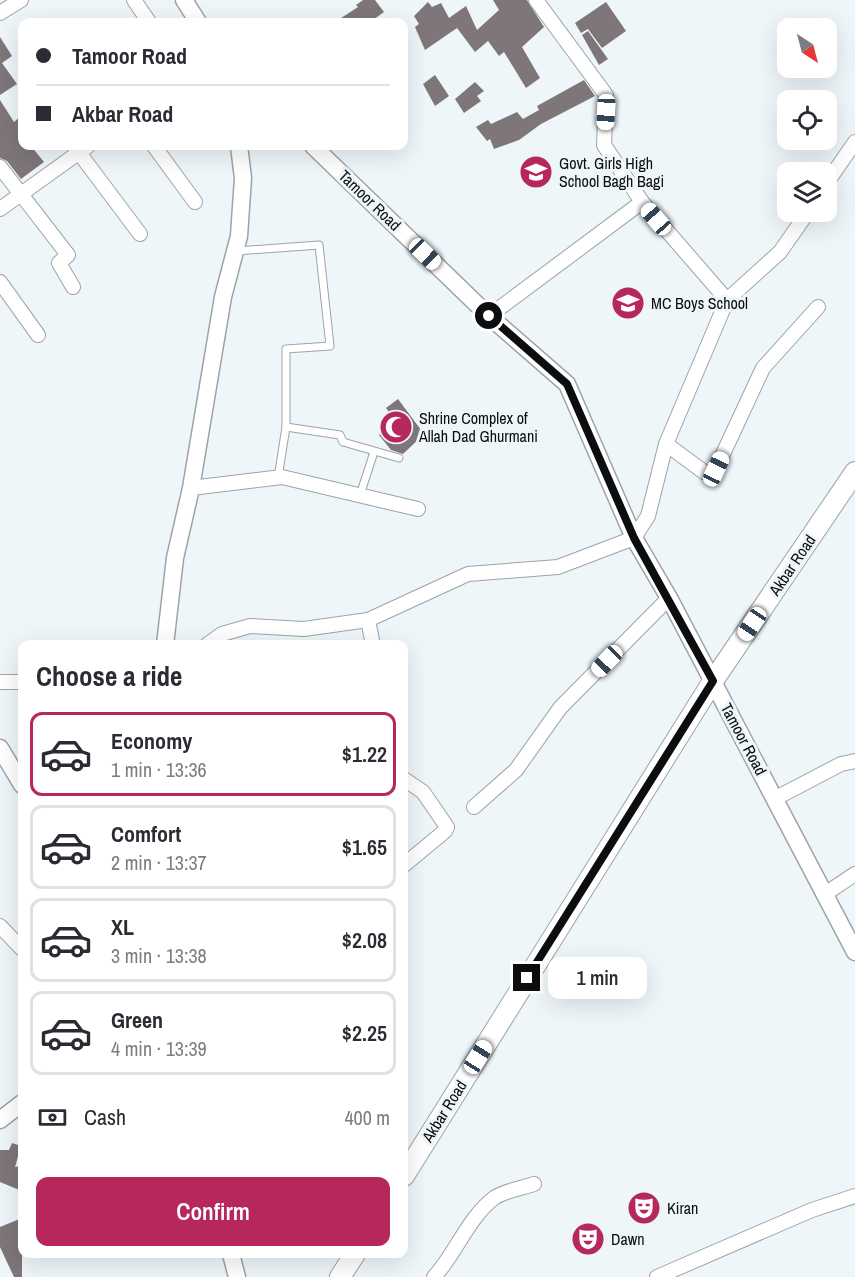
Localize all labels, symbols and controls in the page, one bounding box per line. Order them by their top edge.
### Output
north arrow [777,18,837,78]
map controls [777,18,837,222]
text: Tamoor Road [72,41,187,71]
button: locate [777,90,837,150]
car [596,94,616,130]
text: Akbar Road [72,99,173,129]
place label: Govt. Girls High School Bagh Bagi [559,152,664,192]
school or university icon: Govt. Girls High School Bagh Bagi [518,154,554,190]
button: layers [777,162,837,222]
street label: Tamoor Road [334,165,406,235]
car [637,200,675,238]
car [406,235,444,273]
school or university icon: MC Boys School [610,285,646,321]
place label: MC Boys School [651,292,748,314]
route start [475,302,502,329]
place label: Shrine Complex of Allah Dad Ghurmani [418,407,538,447]
mosque icon: Shrine Complex of Allah Dad Ghurmani [378,409,414,445]
car [700,449,732,489]
street label: Akbar Road [763,530,820,601]
car [734,604,770,644]
car [588,642,626,680]
text: Choose a ride [36,658,182,694]
street label: Tamoor Road [716,699,772,779]
text: Economy [111,726,192,756]
icon: car [39,727,93,781]
text: $1.22 [342,739,387,769]
text: 1 min · 13:36 [111,756,207,783]
text: Comfort [111,819,181,849]
icon: car [39,820,93,874]
text: $1.65 [342,832,387,862]
text: 2 min · 13:37 [111,849,207,876]
text: XL [111,912,134,942]
icon: car [39,913,93,967]
text: $2.08 [342,925,387,955]
text: 3 min · 13:38 [111,942,207,969]
callout: 1 min [548,957,647,999]
route end [513,964,540,991]
text: 1 min [576,964,619,991]
text: Green [111,1005,163,1035]
icon: car [39,1006,93,1060]
text: $2.25 [342,1018,387,1048]
text: 4 min · 13:39 [111,1035,207,1062]
car [461,1037,495,1077]
street label: Akbar Road [416,1076,472,1147]
icon: cash [36,1101,69,1134]
text: Cash [84,1102,126,1132]
text: 400 m [344,1104,390,1131]
button: Confirm [36,1177,390,1246]
theatre icon: Kiran [626,1190,662,1226]
place label: Kiran [667,1197,698,1219]
theatre icon: Dawn [570,1221,606,1257]
place label: Dawn [611,1228,645,1250]

